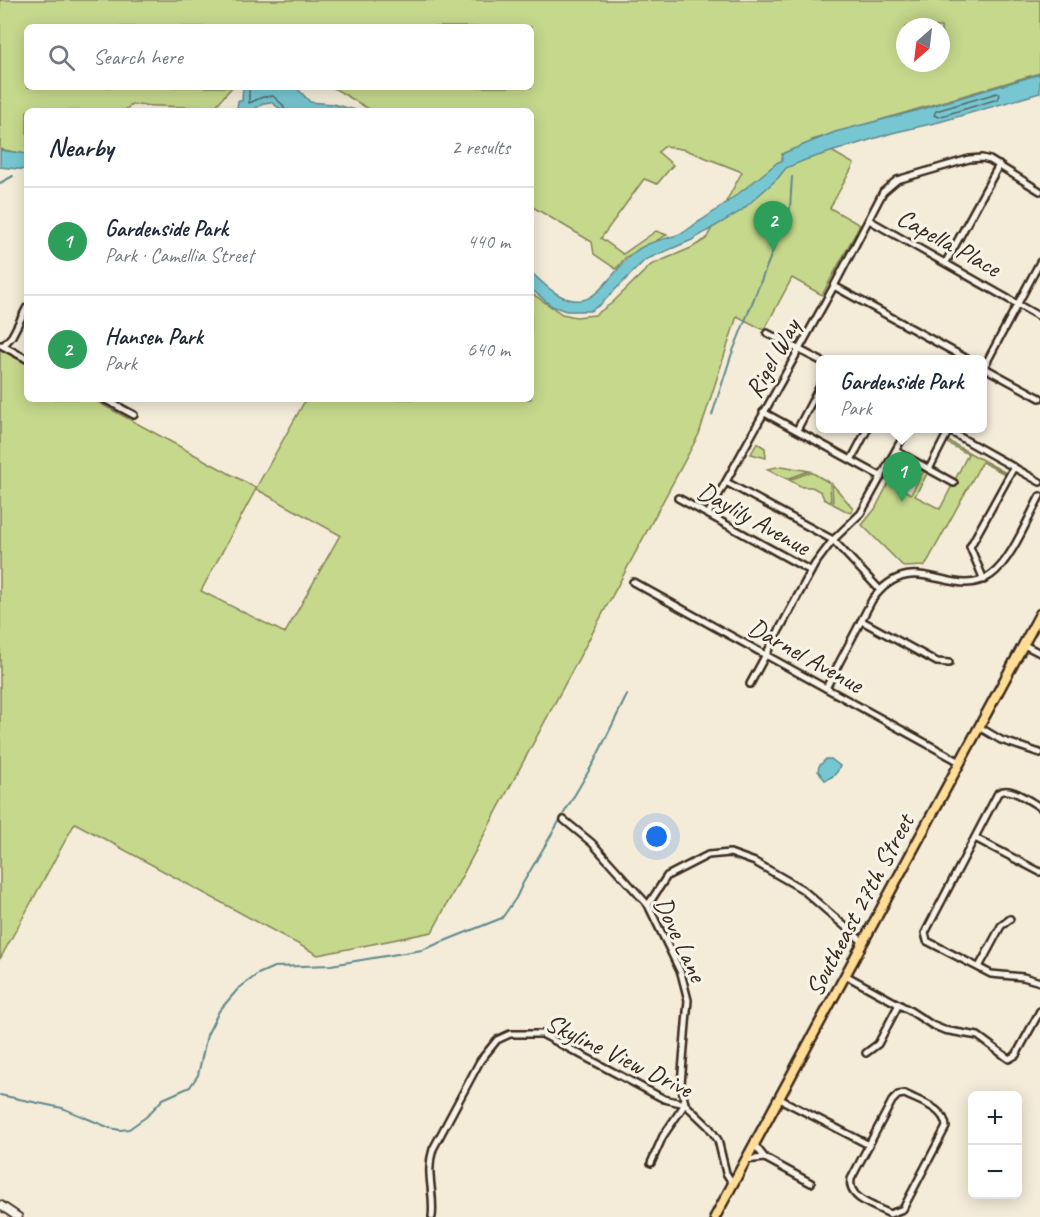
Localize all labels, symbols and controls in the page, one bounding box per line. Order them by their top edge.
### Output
north arrow [896,18,950,72]
search box [24,24,534,90]
icon: search [45,41,78,74]
text: Search here [93,43,183,71]
text: Nearby [48,131,113,164]
text: 2 results [451,135,510,160]
street label: Capella Place [891,201,1008,285]
pin: 2 [754,202,792,251]
text: Gardenside Park [105,215,228,243]
text: 1 [63,229,72,254]
text: 440 m [467,229,510,254]
text: Park · Camellia Street [105,243,254,268]
street label: Rigel Way [737,311,809,404]
text: Hansen Park [105,323,203,351]
text: 2 [63,337,72,362]
text: 640 m [467,337,510,362]
text: Park [105,351,137,376]
popup [816,355,987,433]
text: Gardenside Park [840,368,963,396]
text: Park [840,396,872,421]
pin: 1 [882,452,922,502]
street label: Daylily Avenue [692,474,817,564]
street label: Darnel Avenue [743,610,870,701]
street label: Southeast 27th Street [798,806,922,1002]
your location [642,822,671,851]
street label: Dove Lane [647,892,716,989]
street label: Skyline View Drive [540,1006,699,1106]
map controls [968,1091,1022,1199]
button: + [968,1091,1022,1145]
button: − [968,1145,1022,1199]

